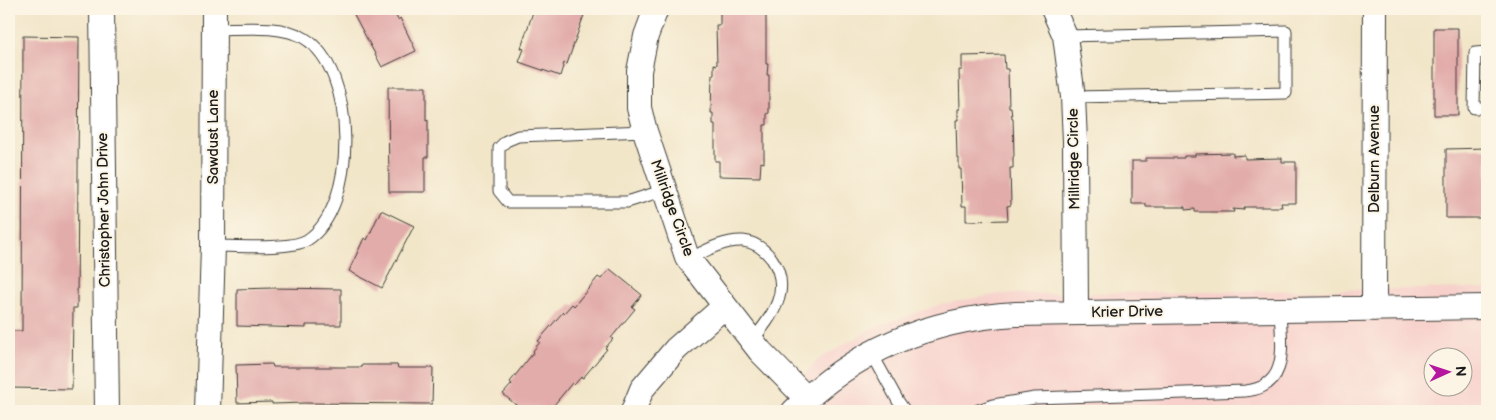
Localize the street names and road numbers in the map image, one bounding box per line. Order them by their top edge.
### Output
street label: Sawdust Lane [204,90,223,184]
street label: Delburn Avenue [1365,105,1384,213]
street label: Millridge Circle [1064,108,1084,210]
street label: Christopher John Drive [93,132,115,287]
street label: Millridge Circle [646,157,698,259]
street label: Krier Drive [1091,302,1163,322]

